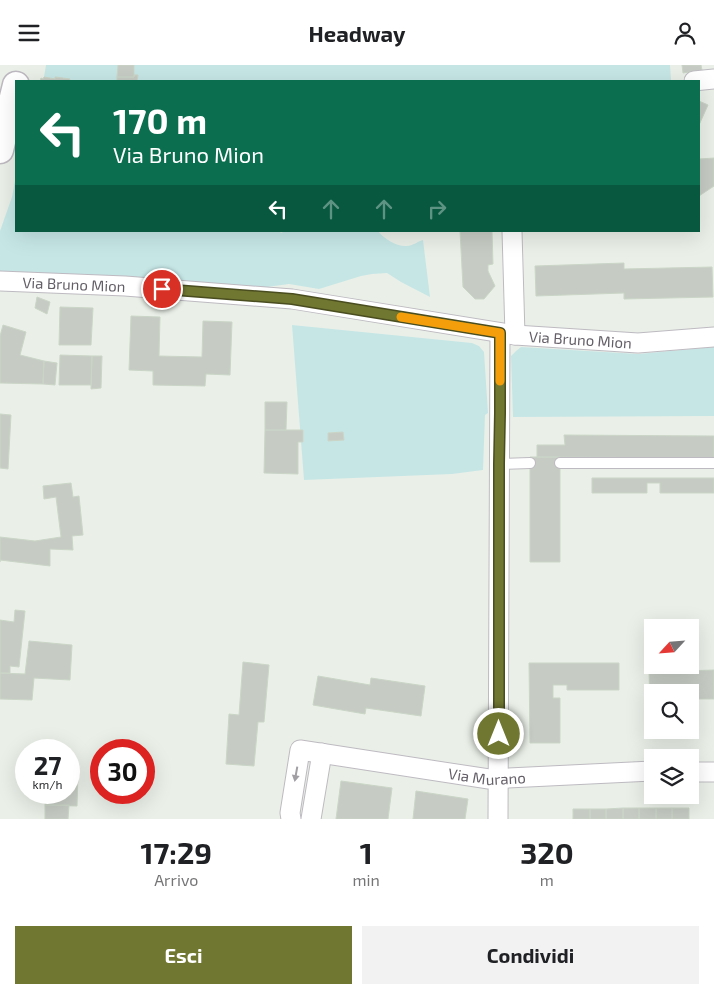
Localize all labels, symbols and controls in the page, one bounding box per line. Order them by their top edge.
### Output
icon: menu [15,19,43,47]
icon: person [671,19,699,47]
text: Headway [309,20,405,46]
text: 170 m [113,99,207,141]
icon: left [30,100,95,165]
text: Via Bruno Mion [113,141,264,167]
icon: left [264,195,292,223]
icon: ahead [317,195,345,223]
icon: ahead [370,195,398,223]
icon: right [423,195,451,223]
pin [141,268,183,310]
street label: Via Bruno Mion [22,273,126,295]
icon: arrive [148,275,176,303]
street label: Via Bruno Mion [528,327,632,352]
north arrow [644,619,699,674]
map controls [644,619,699,804]
button: search [644,684,699,739]
position arrow [472,707,524,759]
speed limit sign: 30 [90,739,155,804]
button: layers [644,749,699,804]
text: 27 [34,750,61,780]
street label: Via Murano [447,764,526,788]
one-way arrow [292,766,300,782]
text: km/h [33,777,62,791]
text: 17:29 [140,834,212,870]
text: 1 [360,834,373,870]
text: 320 [520,834,574,870]
text: Arrivo [154,870,198,889]
text: min [352,870,380,889]
text: m [540,870,554,889]
button: Esci [15,926,352,984]
button: Condividi [362,926,699,984]

